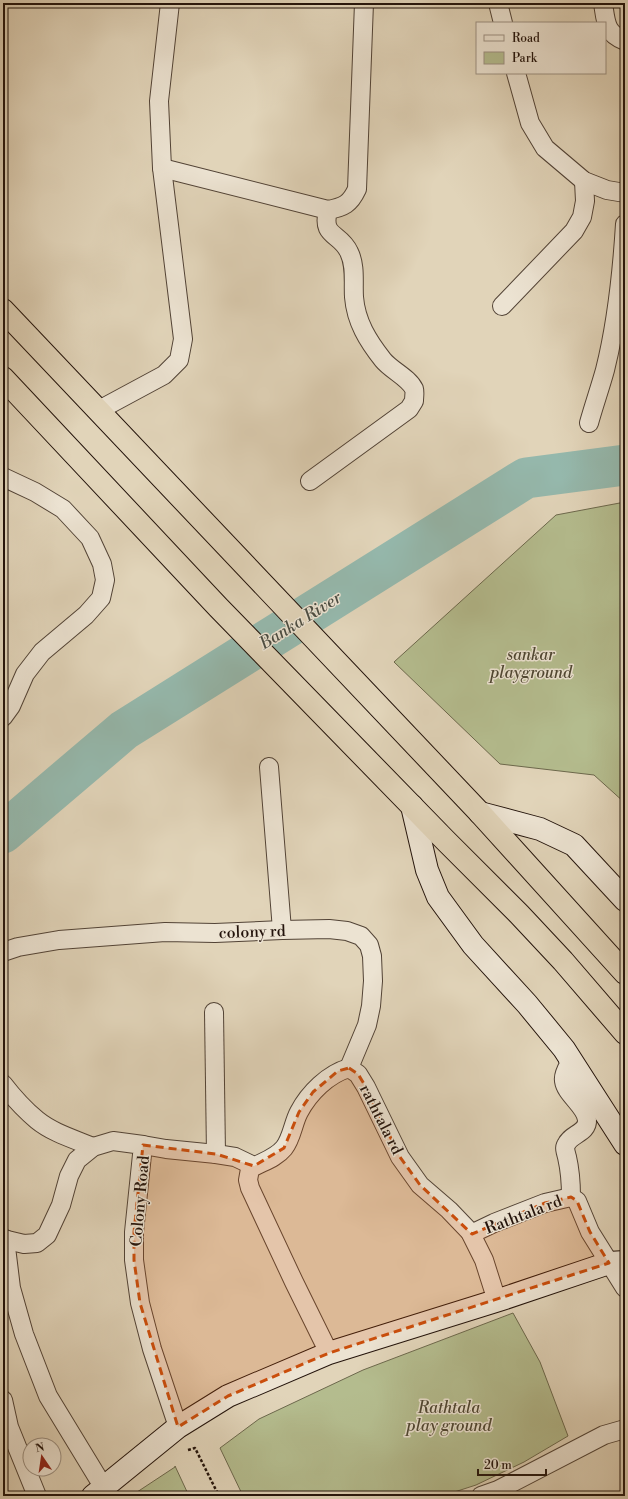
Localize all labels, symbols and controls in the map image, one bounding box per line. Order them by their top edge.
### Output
legend [476,22,606,74]
text: Road [512,31,540,46]
text: Park [512,51,538,66]
water label: Banka River [254,586,346,655]
park label: sankar playground [488,645,573,683]
street label: colony rd [218,921,286,943]
street label: rathtala rd [355,1081,407,1158]
street label: Colony Road [126,1155,154,1247]
street label: Rathtala rd [482,1191,565,1239]
park label: Rathtala play ground [404,1398,493,1436]
north arrow [22,1437,62,1477]
text: N [34,1440,46,1456]
scale bar [478,1451,546,1477]
text: 20 m [484,1458,512,1473]

